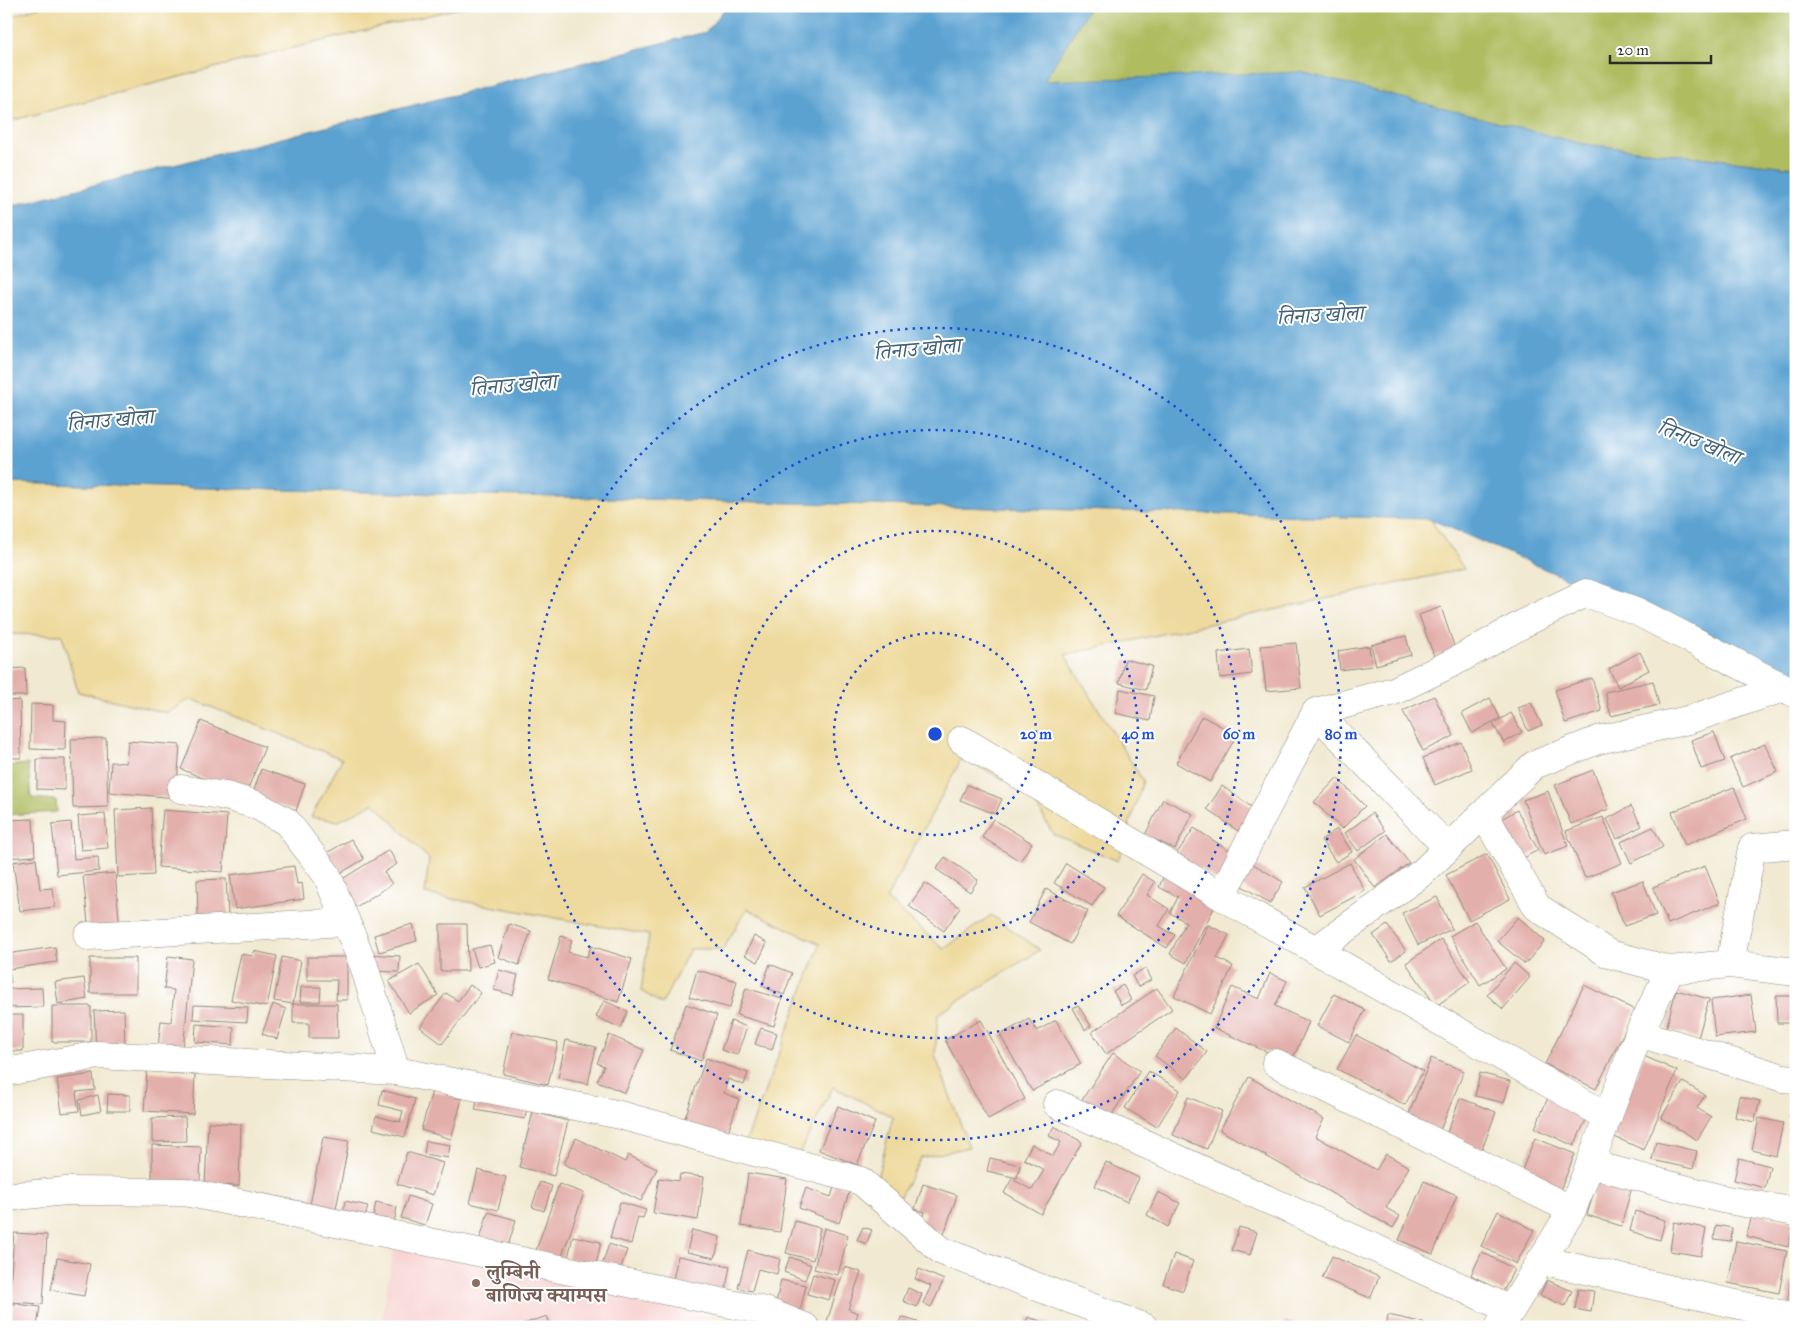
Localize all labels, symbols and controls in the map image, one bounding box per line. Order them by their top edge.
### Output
scale bar [1610,32,1711,64]
text: 20 m [1617,41,1649,59]
water label: तिनाउ खोला [1276,300,1368,330]
water label: तिनाउ खोला [873,332,965,366]
water label: तिनाउ खोला [469,368,561,402]
water label: तिनाउ खोला [66,403,158,437]
water label: तिनाउ खोला [1654,414,1748,472]
centre of rings [926,725,944,743]
text: 20 m [1020,725,1052,743]
text: 40 m [1122,725,1155,744]
text: 60 m [1223,725,1256,743]
text: 80 m [1325,725,1358,743]
place label: लुम्बिनी बाणिज्य क्याम्पस [484,1260,608,1307]
marker: लुम्बिनी बाणिज्य क्याम्पस [470,1277,482,1289]

